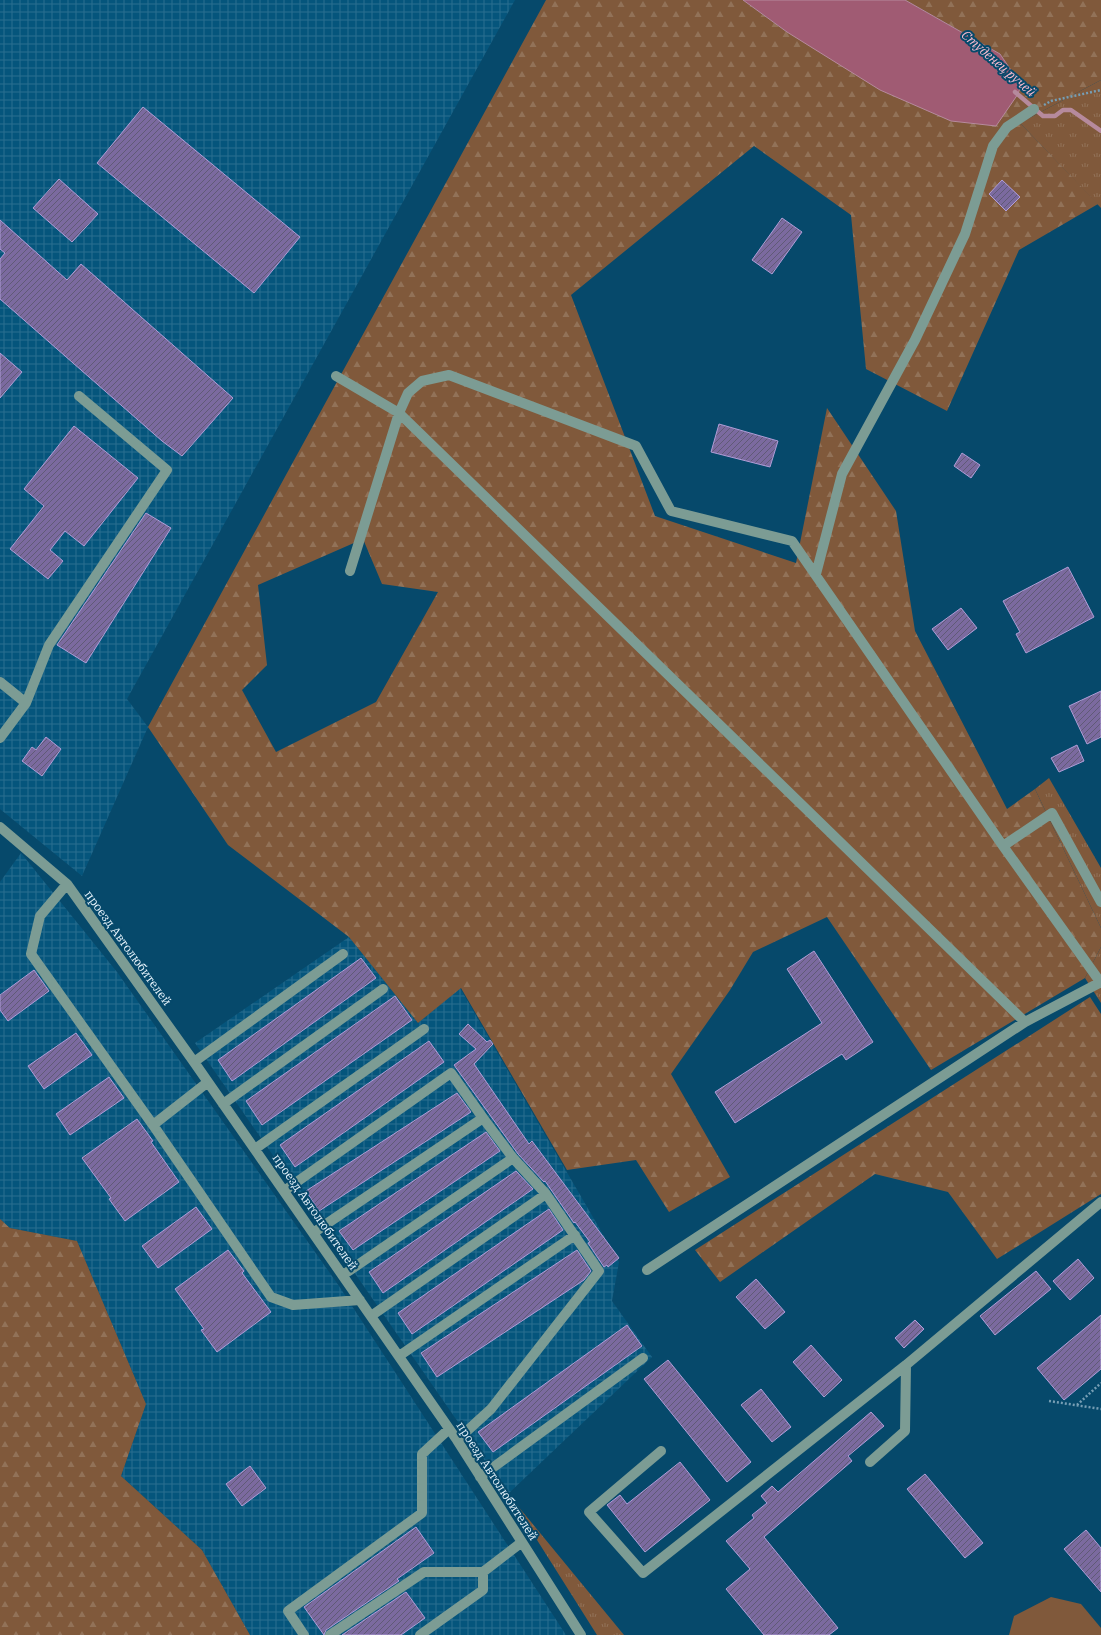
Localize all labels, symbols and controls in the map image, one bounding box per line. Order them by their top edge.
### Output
water label: Студенец ручей [958,26,1040,101]
street label: проезд Автолюбителей [82,887,175,1008]
street label: проезд Автолюбителей [270,1151,361,1273]
street label: проезд Автолюбителей [453,1419,542,1543]

